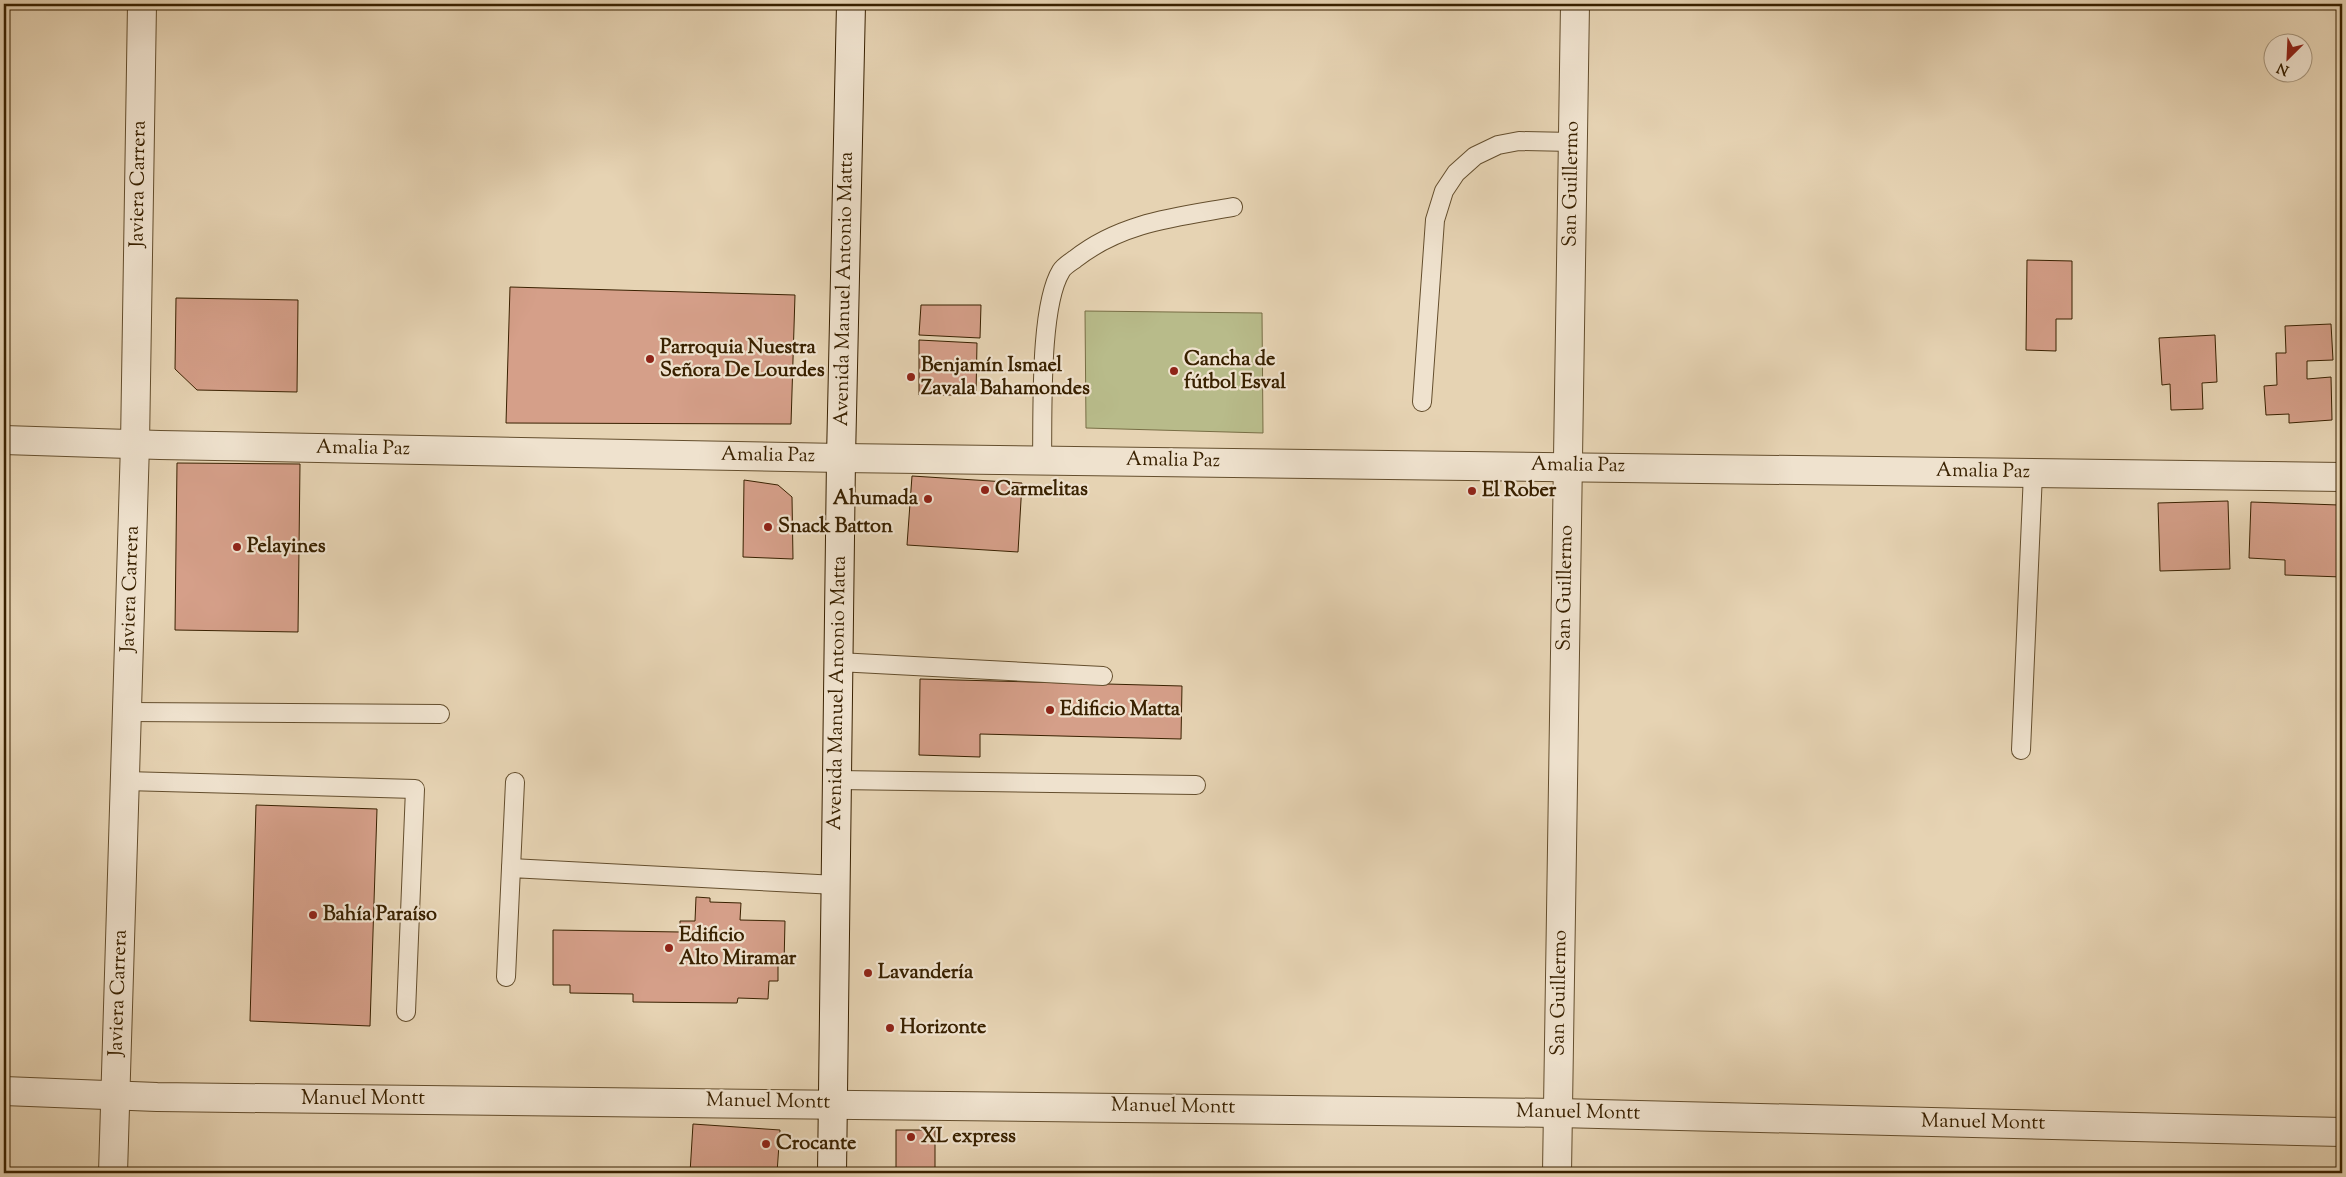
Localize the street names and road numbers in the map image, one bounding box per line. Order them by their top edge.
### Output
street label: Javiera Carrera [123,120,155,249]
street label: San Guillermo [1556,121,1588,247]
street label: Avenida Manuel Antonio Matta [828,151,862,427]
street label: Amalia Paz [315,434,411,464]
street label: Amalia Paz [720,441,816,471]
street label: Amalia Paz [1125,446,1221,476]
street label: Amalia Paz [1530,451,1626,481]
street label: Amalia Paz [1935,457,2031,487]
street label: Javiera Carrera [114,525,148,654]
street label: San Guillermo [1550,525,1582,651]
street label: Avenida Manuel Antonio Matta [821,555,855,831]
street label: Javiera Carrera [102,929,136,1058]
street label: San Guillermo [1544,930,1576,1056]
street label: Manuel Montt [301,1085,425,1114]
street label: Manuel Montt [706,1086,830,1118]
street label: Manuel Montt [1111,1091,1235,1123]
street label: Manuel Montt [1516,1097,1640,1129]
street label: Manuel Montt [1921,1107,2045,1139]

